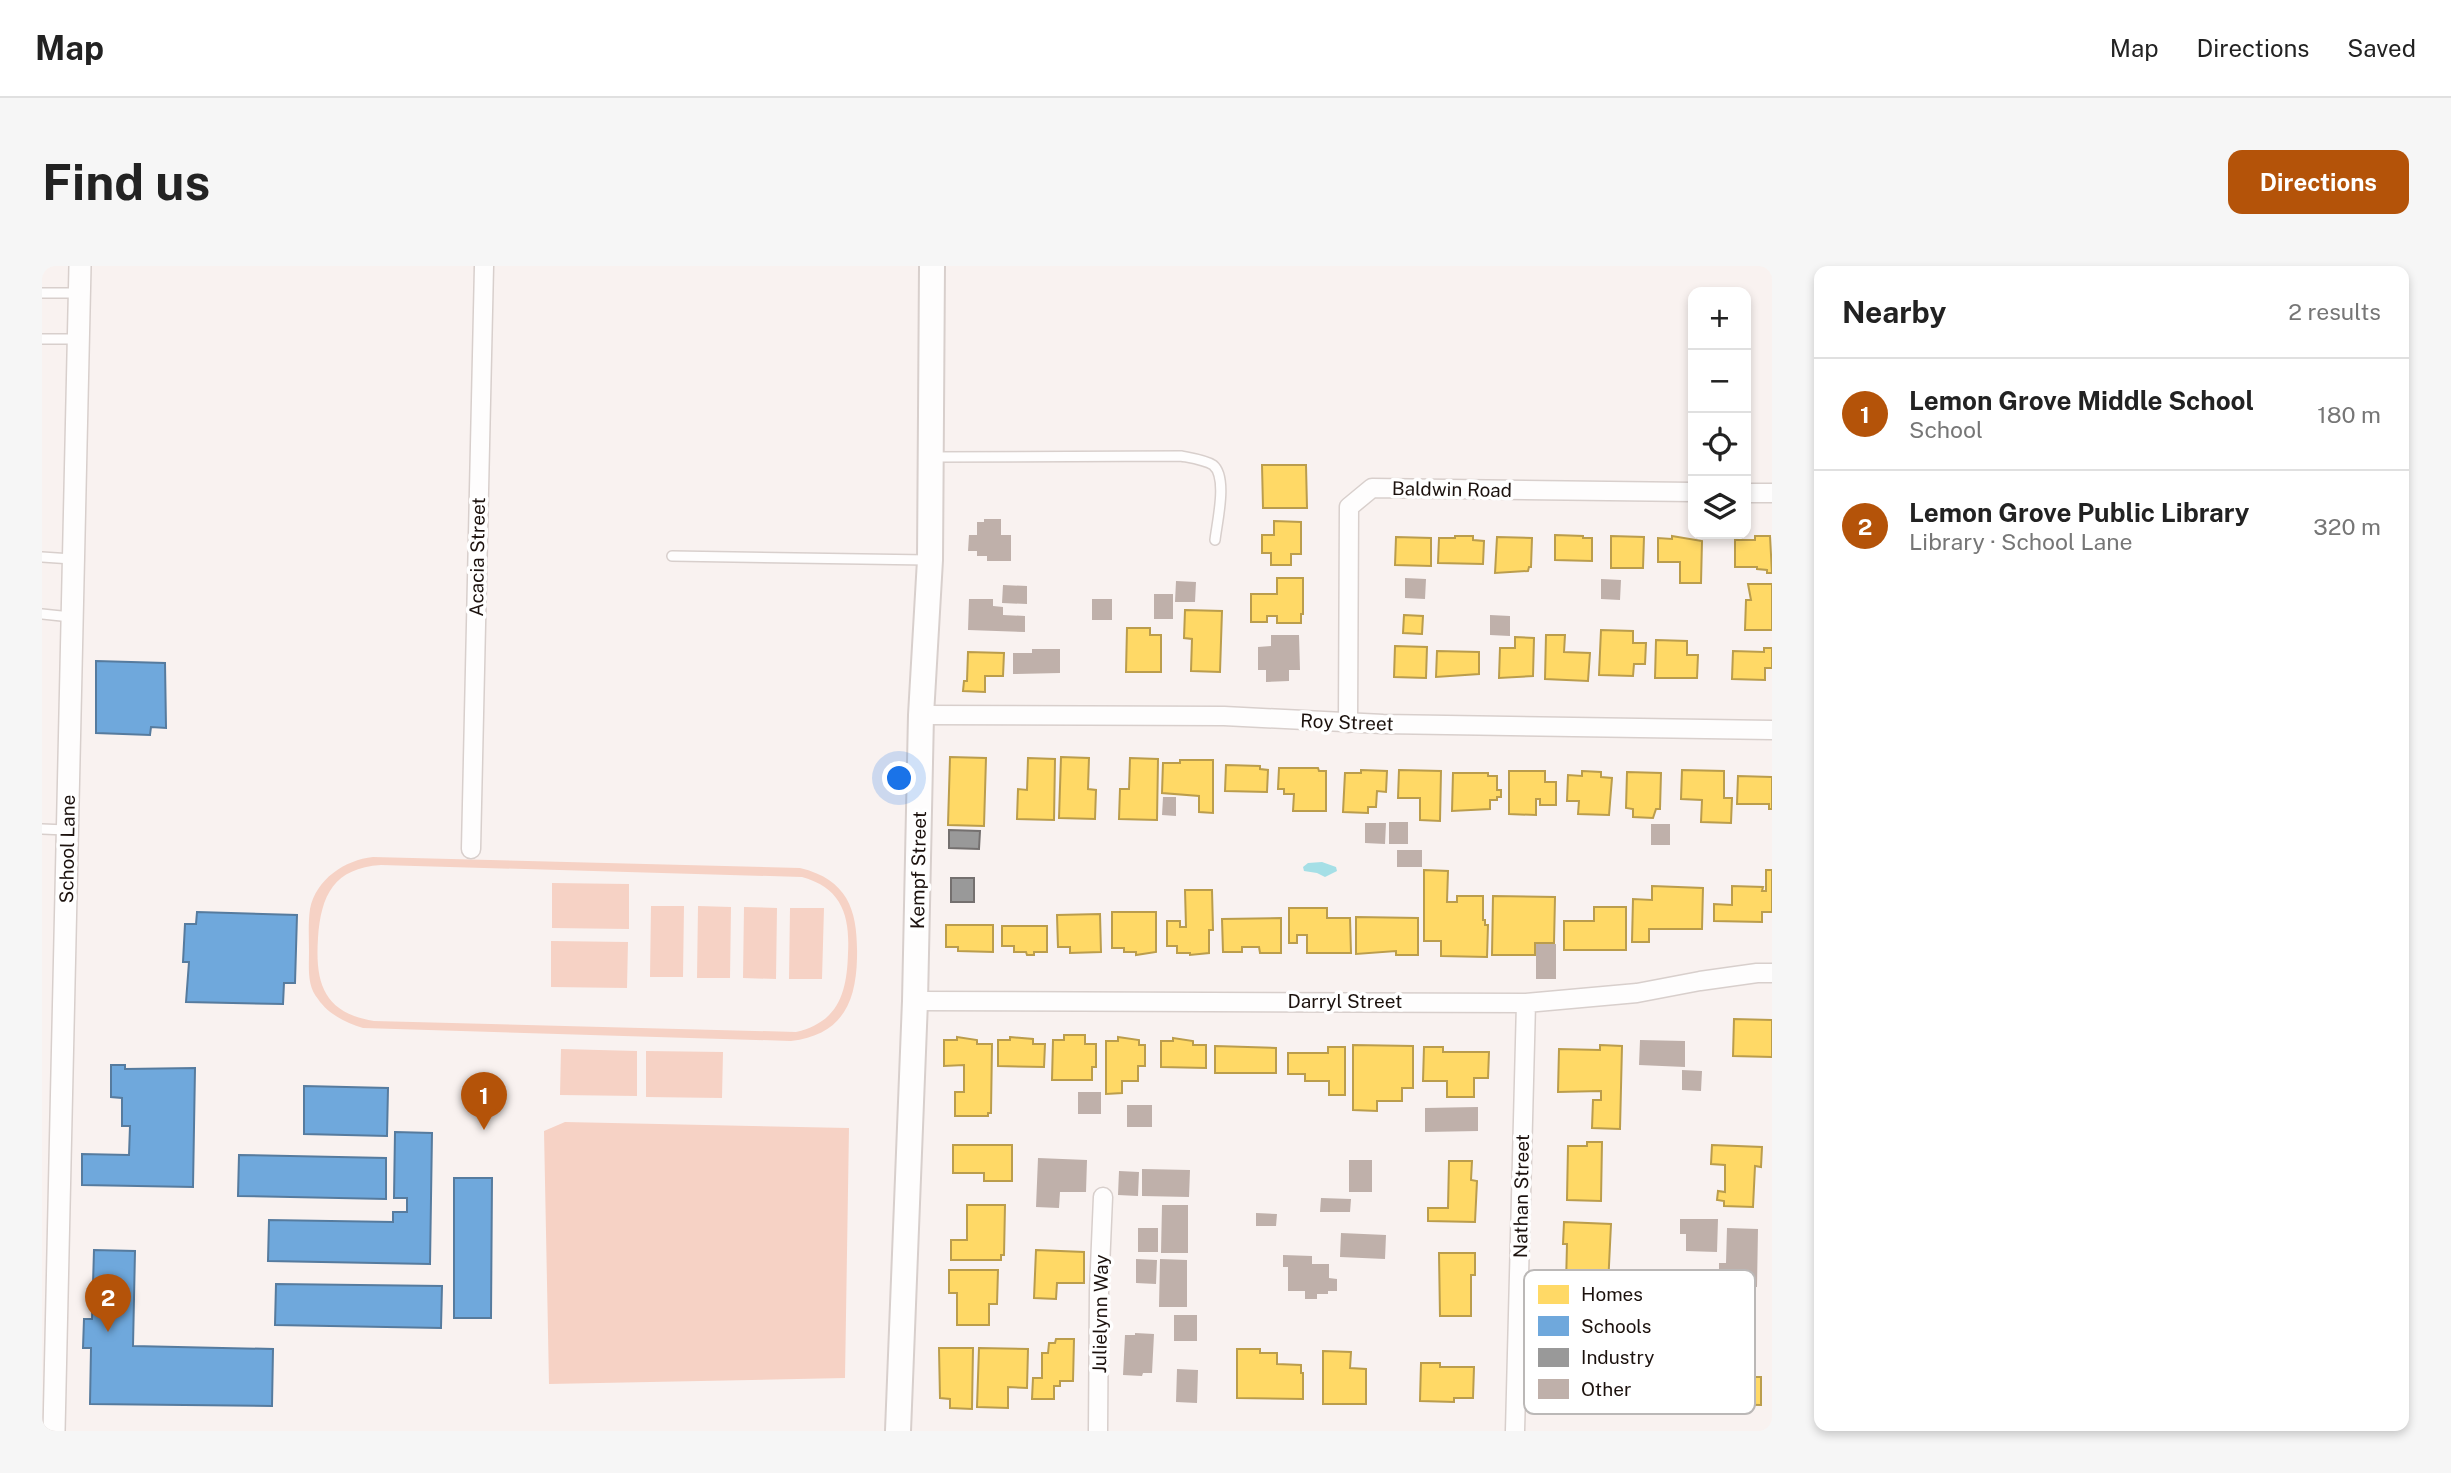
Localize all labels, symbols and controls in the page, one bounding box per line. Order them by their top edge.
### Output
text: Map [35,29,104,67]
text: Map [2110,34,2159,62]
text: Directions [2197,34,2309,62]
text: Saved [2347,34,2416,62]
button: Directions [2228,150,2409,214]
text: Find us [42,153,210,211]
map controls [1688,287,1751,539]
button: + [1688,287,1751,350]
text: Nearby [1842,294,1946,330]
text: 2 results [2288,298,2381,325]
button: − [1688,350,1751,413]
text: Lemon Grove Middle School [1909,385,2254,416]
text: 1 [1860,401,1870,428]
text: 180 m [2317,401,2381,428]
button: locate [1688,413,1751,476]
text: School [1909,416,1983,443]
button: layers [1688,476,1751,539]
street label: Baldwin Road [1392,477,1512,501]
street label: Acacia Street [465,497,489,617]
text: Lemon Grove Public Library [1909,497,2250,528]
text: 2 [1858,513,1872,540]
text: 320 m [2313,513,2381,540]
text: Library · School Lane [1909,528,2132,555]
street label: Roy Street [1300,709,1394,735]
your location [882,761,916,795]
street label: School Lane [55,794,79,904]
street label: Kempf Street [906,811,930,929]
street label: Darryl Street [1288,990,1402,1012]
pin: 1 [461,1072,507,1130]
street label: Nathan Street [1509,1134,1533,1258]
street label: Julielynn Way [1088,1254,1112,1374]
legend [1524,1270,1755,1414]
pin: 2 [85,1274,131,1332]
text: Homes [1581,1283,1643,1305]
text: Schools [1581,1315,1651,1337]
text: Industry [1581,1346,1654,1368]
text: Other [1581,1378,1631,1400]

